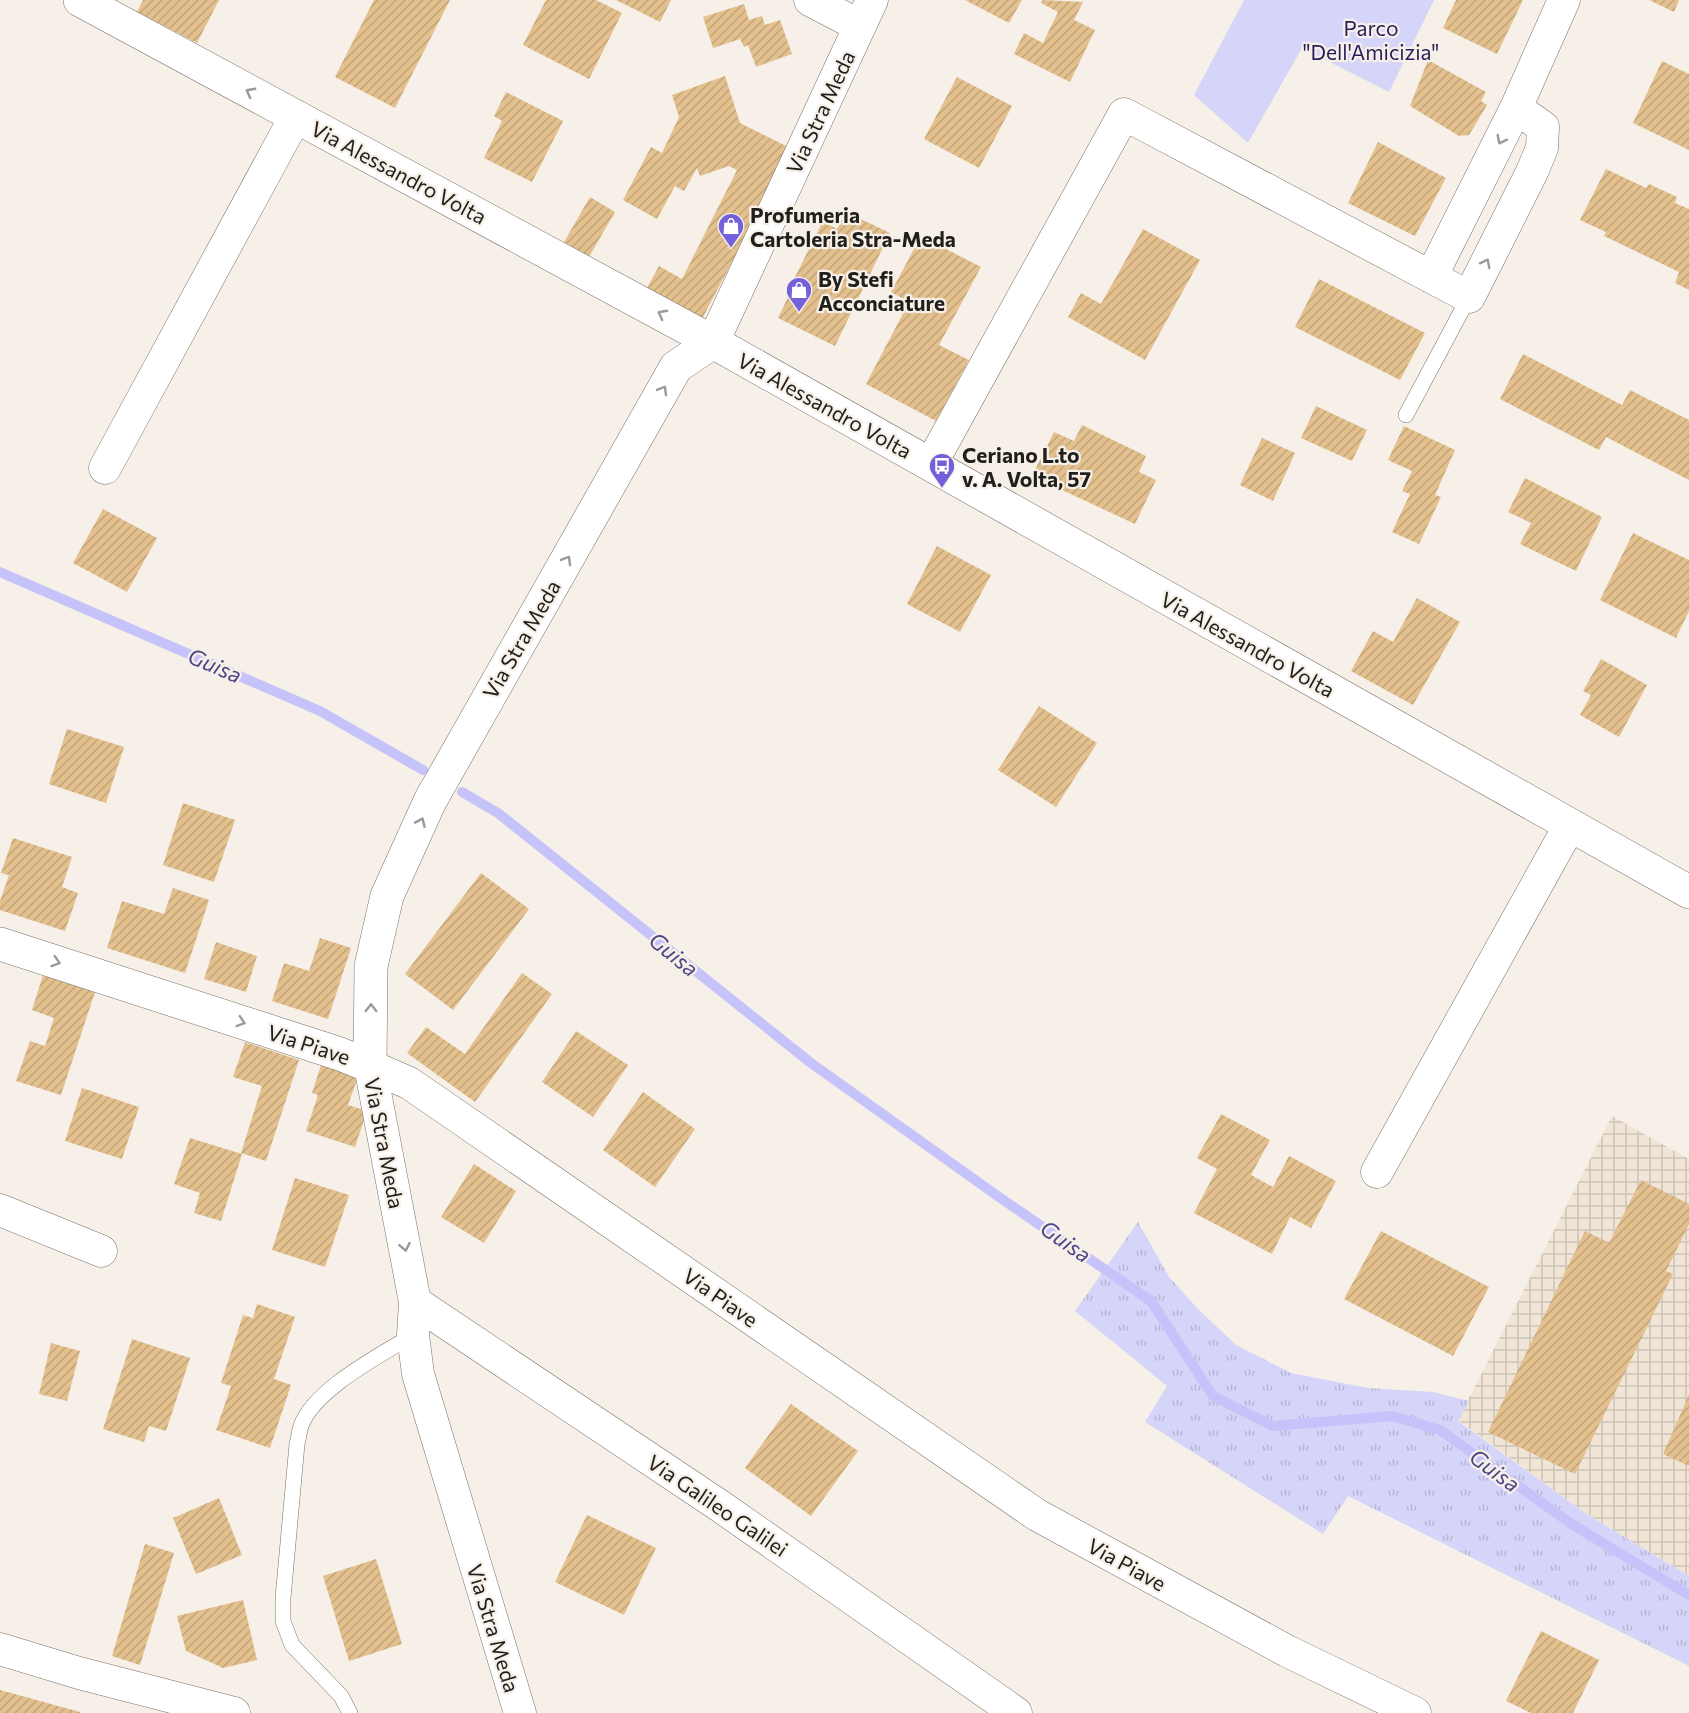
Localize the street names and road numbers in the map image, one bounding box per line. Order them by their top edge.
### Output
street label: Via Stra Meda [781,46,859,178]
street label: Via Alessandro Volta [307,115,491,229]
street label: Via Alessandro Volta [734,347,916,463]
street label: Via Stra Meda [477,575,565,703]
street label: Via Alessandro Volta [1157,586,1339,702]
street label: Via Piave [264,1019,354,1069]
street label: Via Stra Meda [360,1075,410,1211]
street label: Via Piave [679,1262,763,1332]
street label: Via Galileo Galilei [643,1449,793,1561]
street label: Via Piave [1083,1532,1171,1596]
street label: Via Stra Meda [463,1561,525,1695]

